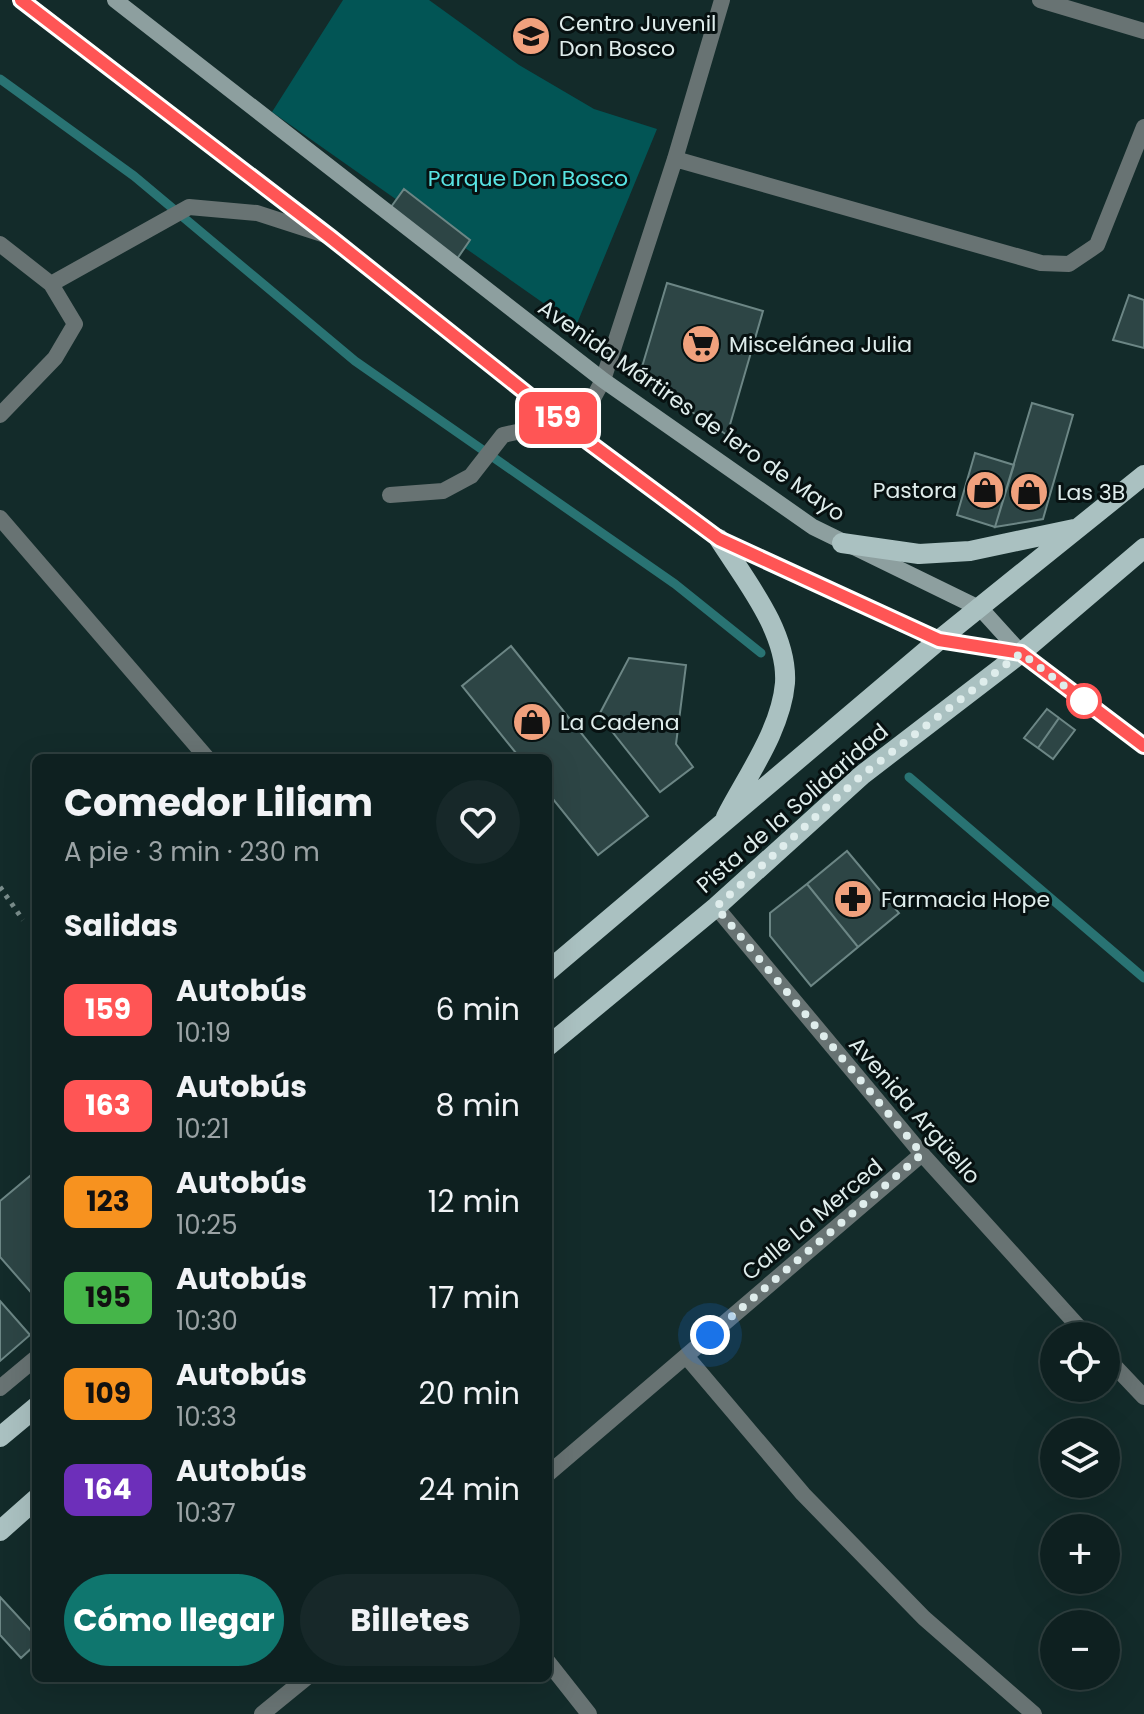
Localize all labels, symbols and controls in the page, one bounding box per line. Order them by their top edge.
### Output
place label: Centro Juvenil Don Bosco [559,8,717,64]
school or university icon: Centro Juvenil Don Bosco [510,15,552,57]
park label: Parque Don Bosco [428,163,628,194]
street label: Avenida Mártires de 1ero de Mayo [532,292,852,529]
supermarket icon: Miscelánea Julia [680,323,722,365]
place label: Miscelánea Julia [729,329,912,360]
line badge: 159 [512,392,604,444]
text: 159 [535,398,581,437]
shop icon: Pastora [964,469,1006,511]
shop icon: Las 3B [1008,471,1050,513]
place label: Pastora [873,475,957,506]
place label: Las 3B [1057,477,1125,508]
unlabelled marker [1067,684,1101,718]
shop icon: La Cadena [511,701,553,743]
place label: La Cadena [560,707,680,738]
street label: Pista de la Solidaridad [690,716,895,900]
text: Comedor Liliam [64,776,373,829]
button: heart [436,780,520,864]
text: A pie · 3 min · 230 m [64,834,320,870]
pharmacy icon: Farmacia Hope [832,878,874,920]
place label: Farmacia Hope [881,884,1050,915]
text: Salidas [64,904,178,947]
text: Autobús [176,969,307,1012]
text: 6 min [435,988,520,1031]
text: 159 [85,990,131,1029]
text: 10:19 [176,1015,231,1051]
street label: Avenida Argüello [842,1030,987,1191]
text: Autobús [176,1065,307,1108]
text: 8 min [436,1084,520,1127]
text: 163 [85,1086,131,1125]
text: 10:21 [176,1111,229,1147]
street label: Calle La Merced [735,1151,889,1288]
text: Autobús [176,1161,307,1204]
text: 12 min [428,1180,520,1223]
text: 123 [86,1182,130,1221]
text: 10:25 [176,1207,237,1243]
text: Autobús [176,1257,307,1300]
text: 17 min [429,1276,520,1319]
text: 195 [85,1278,131,1317]
text: 10:30 [176,1303,238,1339]
your location [690,1315,730,1355]
map controls [1040,1322,1120,1690]
button: locate [1040,1322,1120,1402]
text: Autobús [176,1353,307,1396]
text: 20 min [418,1372,520,1415]
text: 109 [85,1374,131,1413]
text: 10:33 [176,1399,237,1435]
button: layers [1040,1418,1120,1498]
text: Autobús [176,1449,307,1492]
text: 24 min [418,1468,520,1511]
text: 164 [84,1470,132,1509]
text: 10:37 [176,1495,236,1531]
button: + [1040,1514,1120,1594]
button: Cómo llegar [64,1574,284,1666]
button: Billetes [300,1574,520,1666]
button: − [1040,1610,1120,1690]

